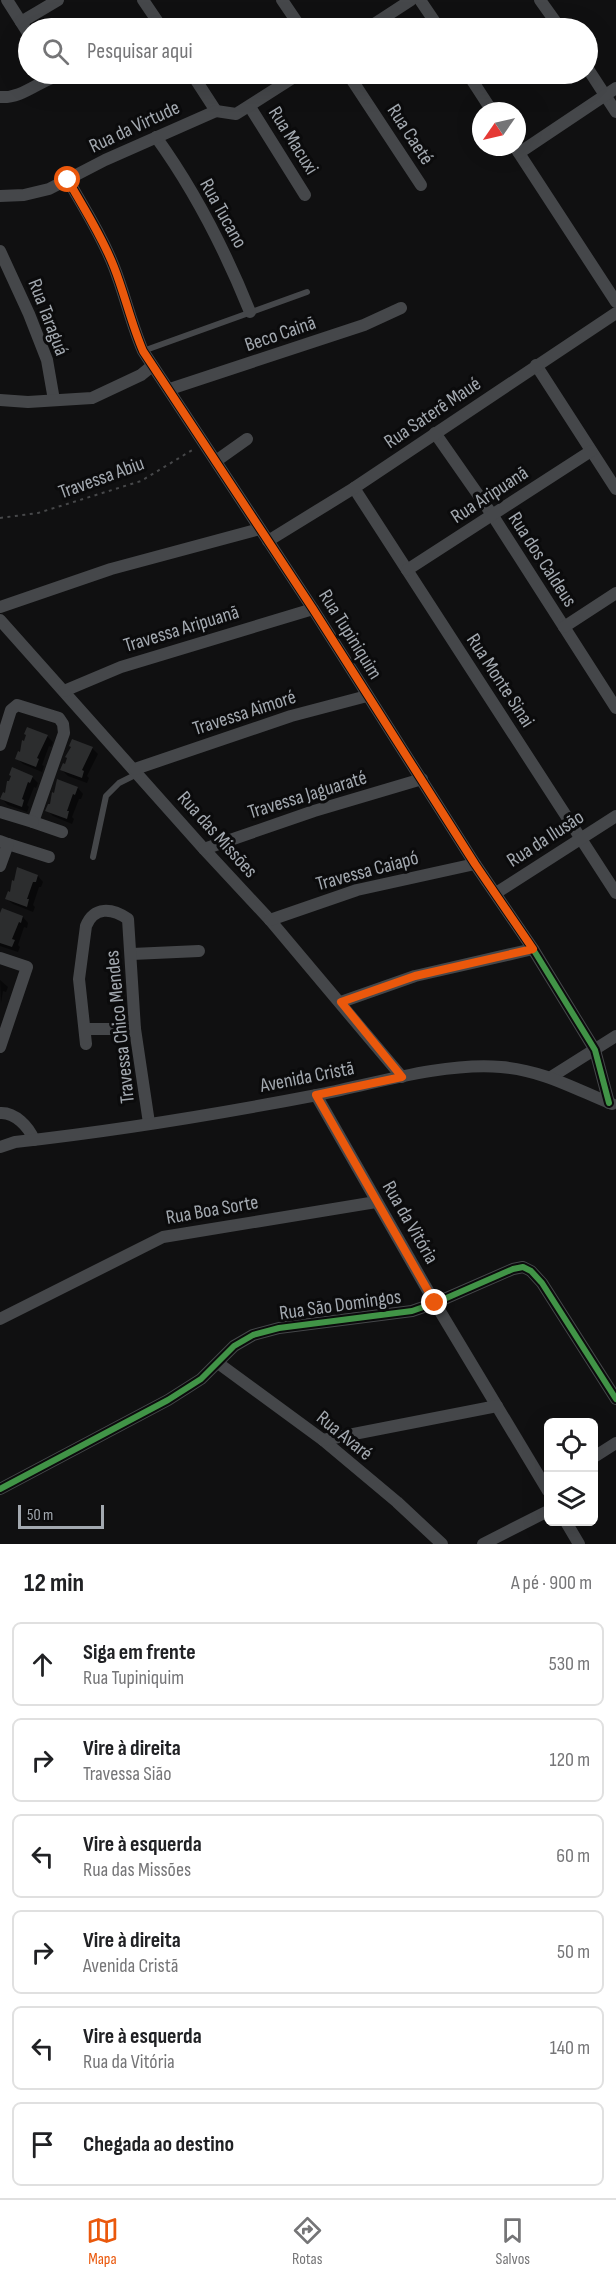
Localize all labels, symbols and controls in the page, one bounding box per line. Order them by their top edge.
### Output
search box [18,18,598,84]
icon: search [39,35,72,68]
text: Pesquisar aqui [87,38,192,65]
street label: Rua da Virtude [85,95,184,158]
street label: Rua Caeté [382,100,439,169]
street label: Rua Macuxi [263,102,323,179]
north arrow [472,102,526,156]
route start [54,166,80,192]
street label: Rua Tucano [194,175,252,252]
street label: Rua Taraguá [23,276,74,359]
street label: Beco Cainã [242,311,319,357]
street label: Rua Saterê Maué [380,372,485,454]
street label: Travessa Abiu [55,451,147,505]
street label: Rua Aripuanã [446,461,533,529]
street label: Rua dos Caldeus [503,508,582,611]
street label: Rua Tupiniquim [313,585,387,684]
street label: Travessa Aripuanã [121,600,242,658]
street label: Rua Monte Sinai [461,629,539,732]
street label: Travessa Aimoré [190,685,299,741]
street label: Travessa Jaguaraté [245,765,370,824]
street label: Rua das Missões [172,786,262,883]
street label: Rua da Ilusão [503,805,589,873]
street label: Travessa Caiapó [313,846,421,896]
street label: Travessa Chico Mendes [100,949,140,1105]
street label: Avenida Cristã [257,1056,356,1098]
street label: Rua da Vitória [377,1177,443,1268]
street label: Rua Boa Sorte [164,1190,260,1230]
street label: Rua São Domingos [278,1285,403,1325]
route end [421,1289,447,1315]
street label: Rua Avaré [311,1406,377,1466]
map controls [544,1418,598,1526]
button: locate [544,1418,598,1472]
button: layers [544,1472,598,1526]
scale bar [18,1502,104,1530]
text: 50 m [27,1506,53,1525]
text: 12 min [24,1568,84,1599]
text: A pé · 900 m [511,1571,592,1595]
text: Siga em frente [83,1639,196,1666]
icon: ahead [26,1648,59,1681]
text: 530 m [549,1652,590,1676]
text: Rua Tupiniquim [83,1666,184,1690]
text: Vire à direita [83,1735,181,1762]
icon: right [26,1744,59,1777]
text: 120 m [550,1748,590,1772]
text: Travessa Sião [83,1762,171,1786]
text: Vire à esquerda [83,1831,202,1858]
icon: left [26,1840,59,1873]
text: 60 m [556,1844,590,1868]
text: Rua das Missões [83,1858,191,1882]
text: Vire à direita [83,1927,181,1954]
icon: right [26,1936,59,1969]
text: 50 m [557,1940,590,1964]
text: Avenida Cristã [83,1954,178,1978]
text: Vire à esquerda [83,2023,202,2050]
icon: left [26,2032,59,2065]
text: 140 m [550,2036,590,2060]
text: Rua da Vitória [83,2050,175,2074]
icon: arrive [26,2128,59,2161]
text: Chegada ao destino [83,2131,234,2158]
tab: Mapa [86,2214,119,2269]
tab: Rotas [291,2214,324,2269]
tab: Salvos [496,2214,530,2269]

